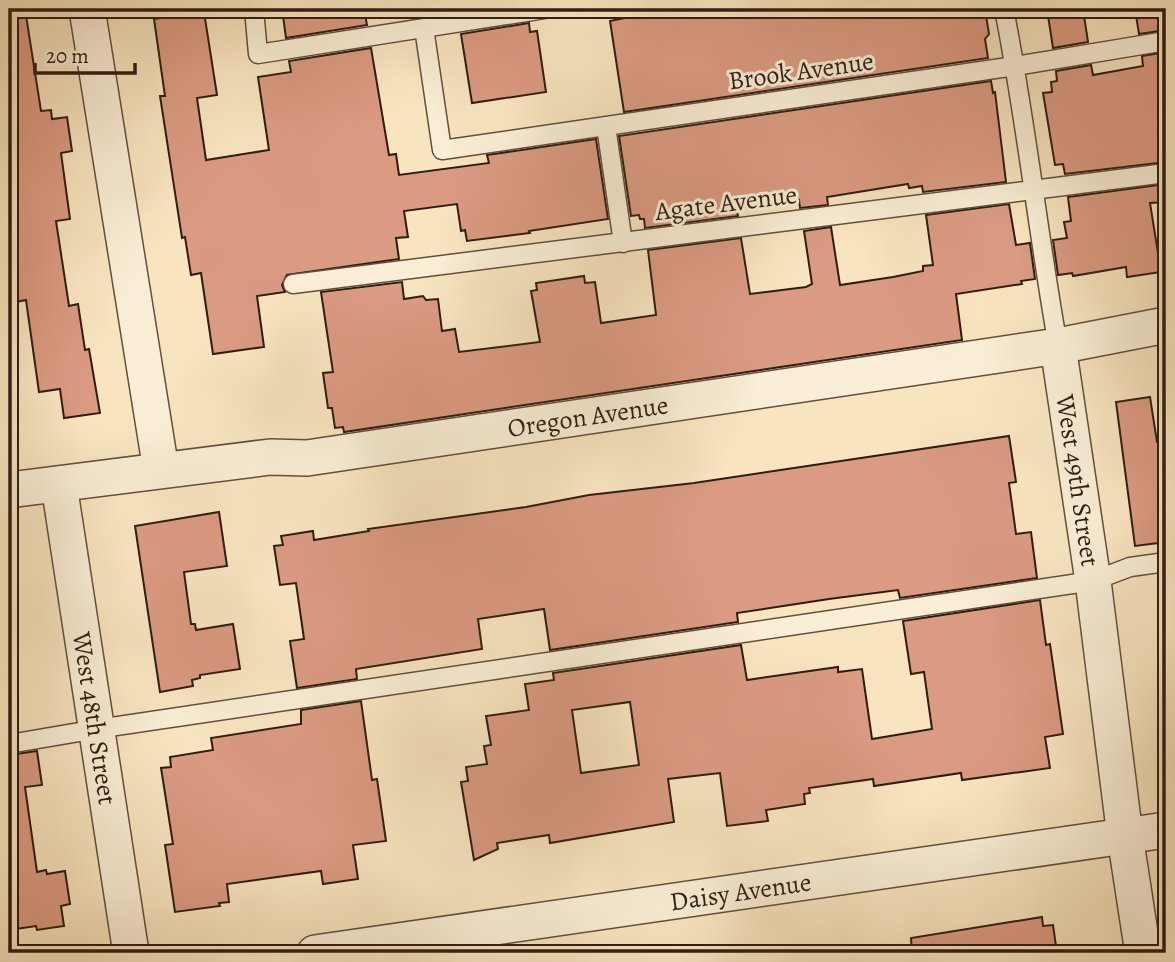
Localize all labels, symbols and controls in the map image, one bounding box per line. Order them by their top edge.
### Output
scale bar [35,32,135,76]
text: 20 m [46,42,89,70]
street label: Brook Avenue [726,43,876,99]
street label: Agate Avenue [652,177,799,229]
street label: Oregon Avenue [505,387,670,445]
street label: West 49th Street [1048,391,1108,569]
street label: West 48th Street [64,629,125,807]
street label: Daisy Avenue [668,864,814,919]

